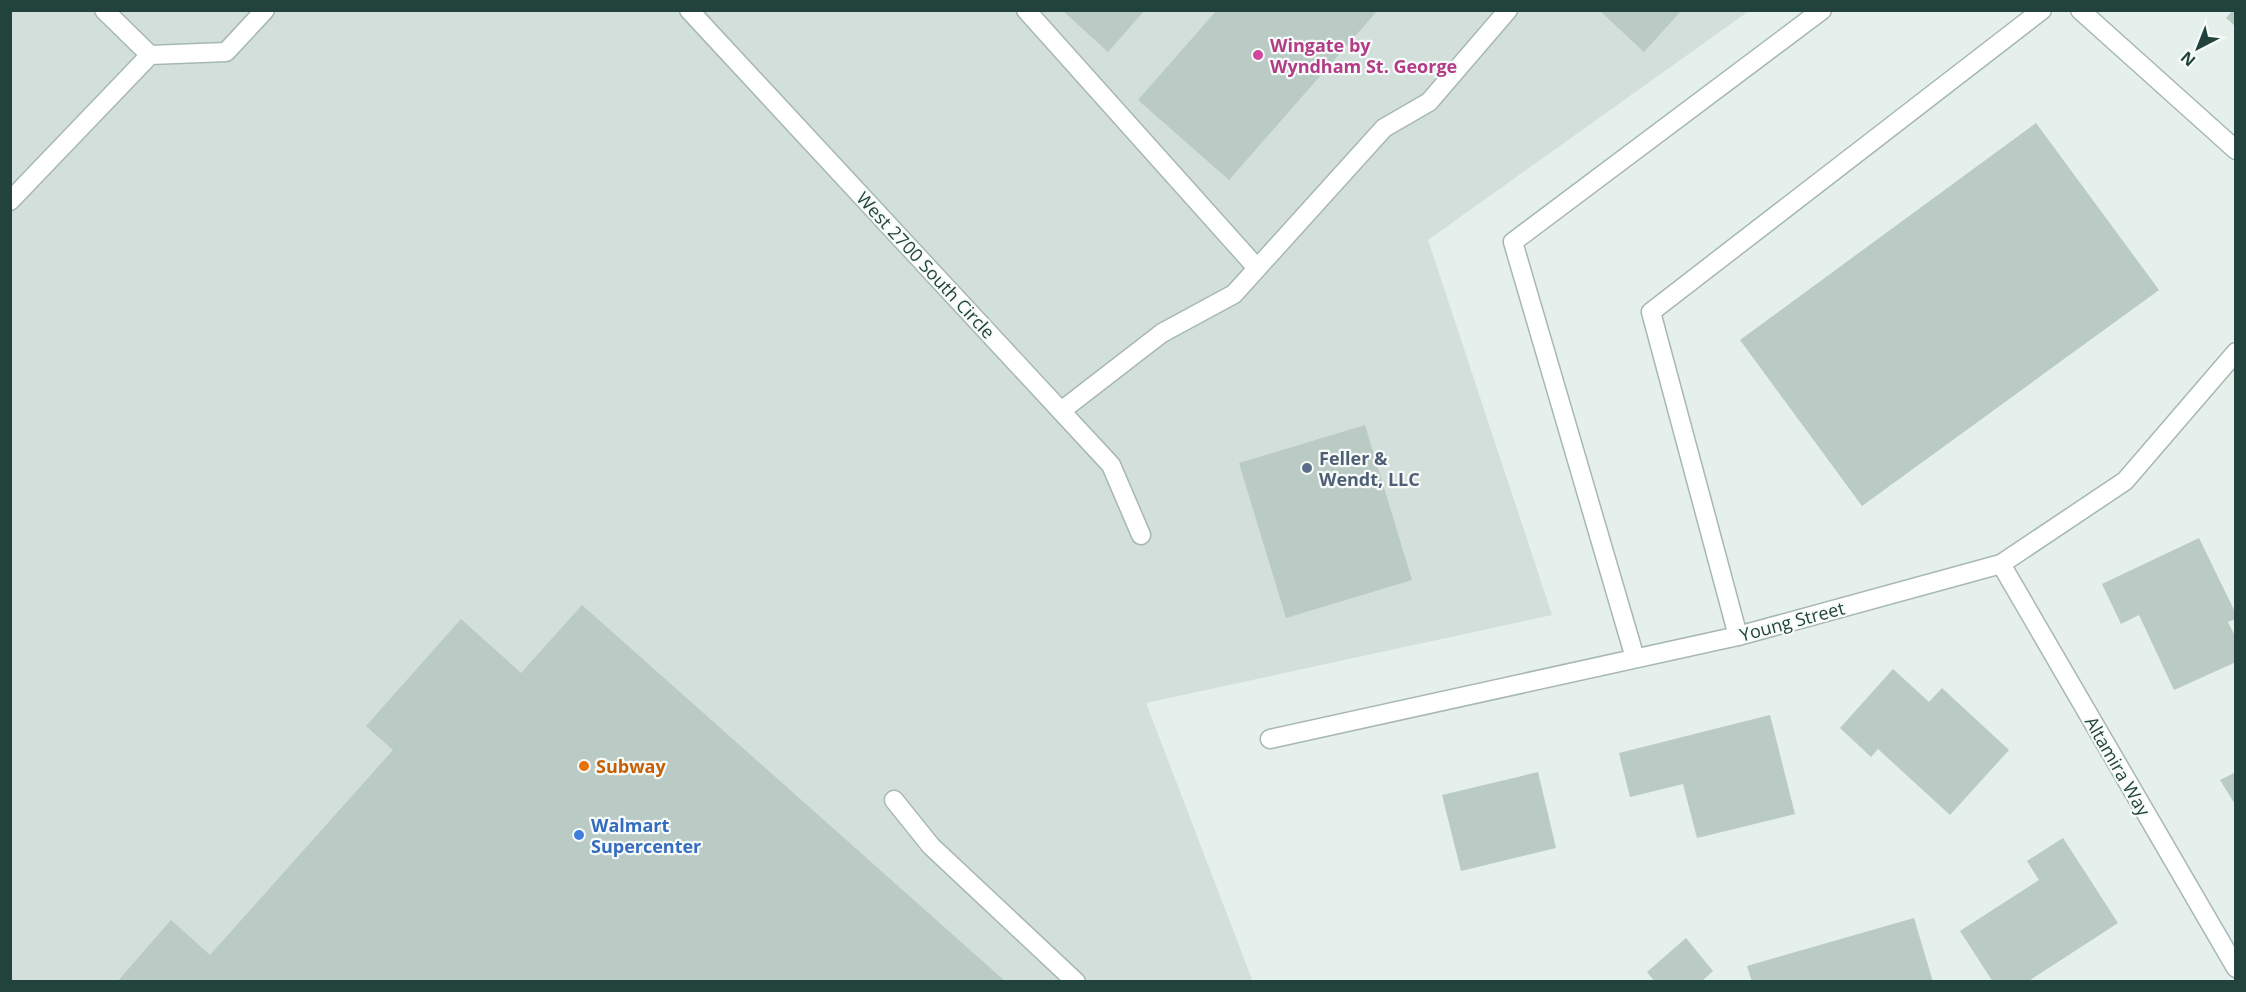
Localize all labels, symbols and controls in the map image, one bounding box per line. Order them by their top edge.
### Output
north arrow [2168,18,2228,78]
place label: Wingate by Wyndham St. George [1270,33,1457,78]
text: N [2176,47,2200,72]
marker: Wingate by Wyndham St. George [1251,48,1265,62]
street label: West 2700 South Circle [852,186,1000,344]
place label: Feller & Wendt, LLC [1319,446,1420,491]
marker: Feller & Wendt, LLC [1300,461,1314,475]
street label: Young Street [1737,595,1847,647]
street label: Altamira Way [2080,712,2157,821]
place label: Subway [596,754,666,778]
marker: Subway [577,759,591,773]
place label: Walmart Supercenter [591,813,701,858]
marker: Walmart Supercenter [572,828,586,842]

